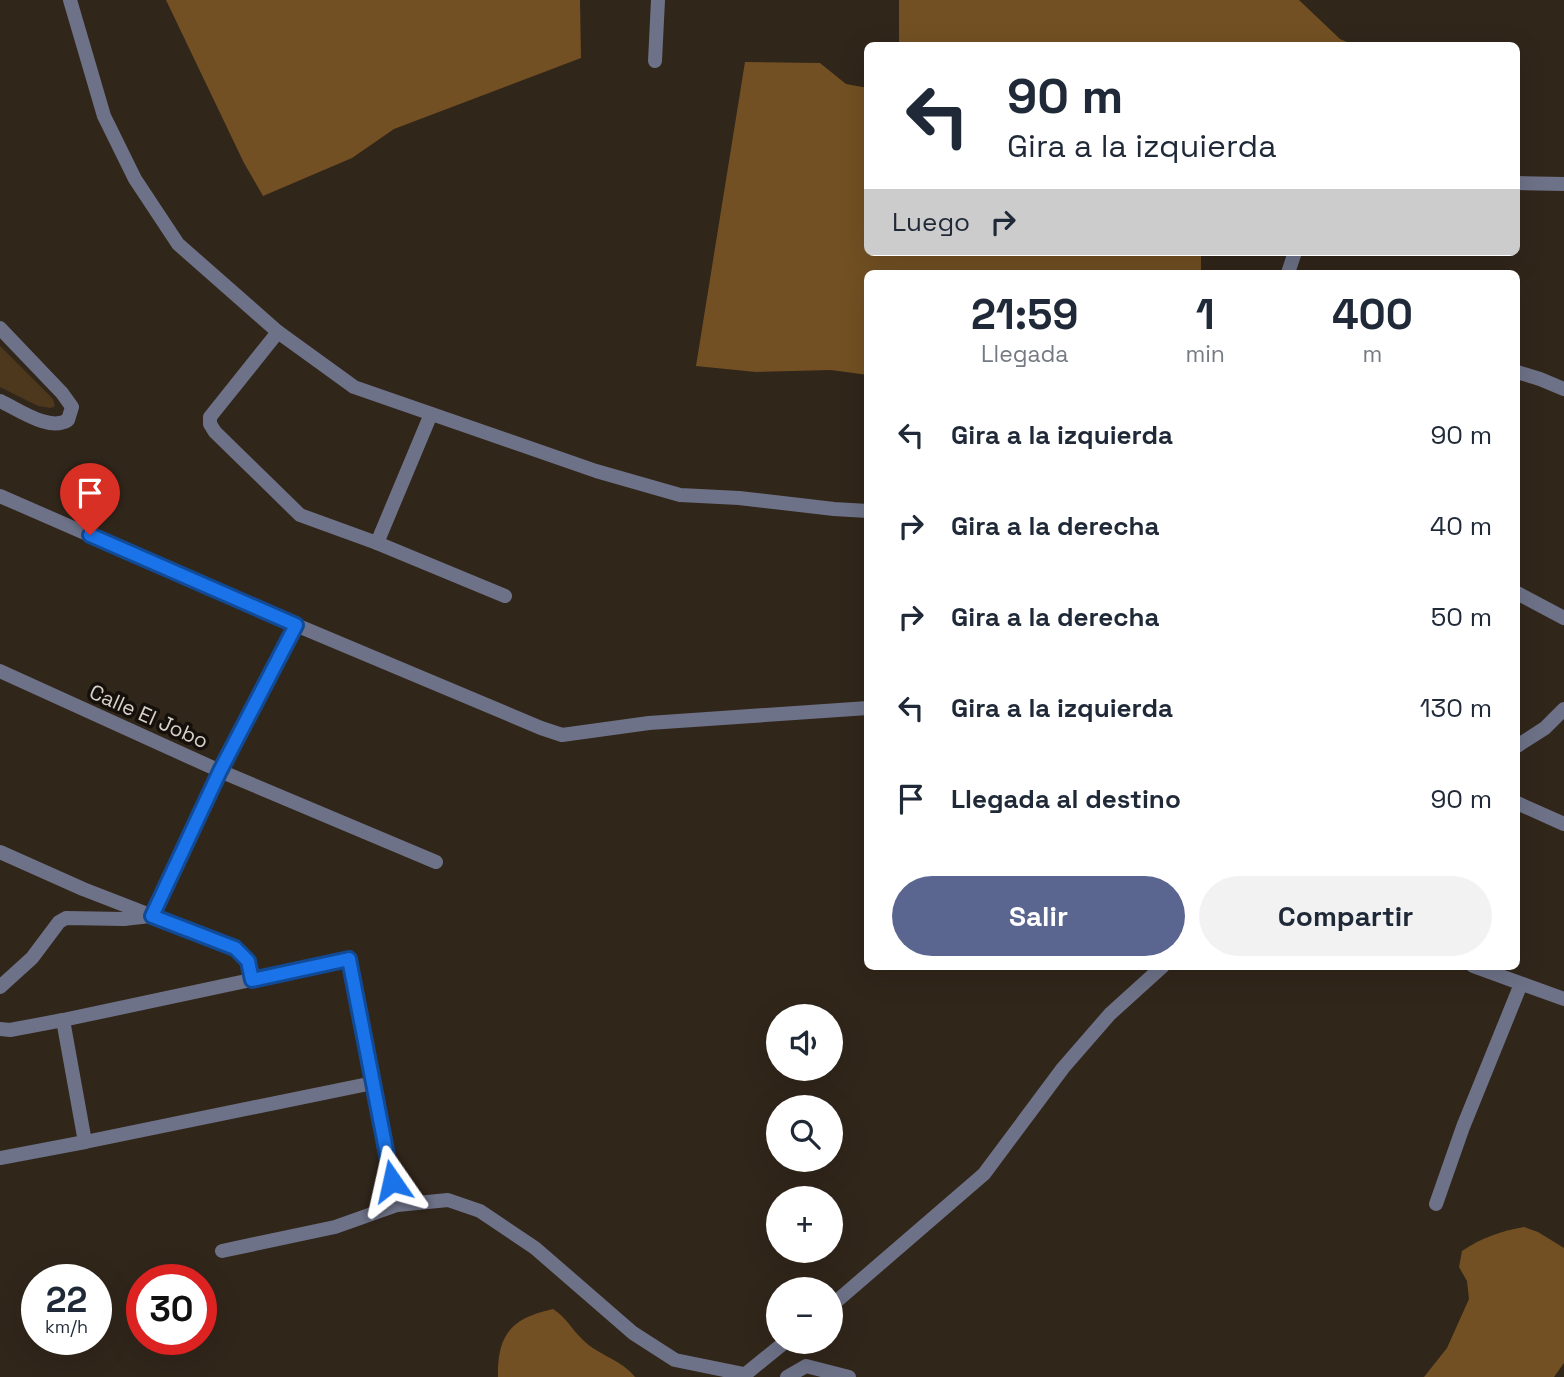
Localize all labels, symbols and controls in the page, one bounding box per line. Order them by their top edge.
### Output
text: 90 m [1007,65,1123,127]
icon: left [892,70,983,161]
text: Gira a la izquierda [1007,126,1277,166]
icon: right [984,203,1022,241]
text: Luego [892,205,970,239]
text: 21:59 [971,288,1079,341]
text: 1 [1196,288,1215,341]
text: 400 [1332,288,1413,341]
text: Llegada [981,339,1068,369]
text: min [1185,339,1225,369]
text: m [1363,339,1382,369]
icon: left [892,416,930,454]
text: Gira a la izquierda [951,418,1173,452]
text: 90 m [1430,418,1492,452]
pin [60,463,120,535]
icon: arrive [71,474,109,512]
icon: right [892,507,930,545]
text: Gira a la derecha [951,509,1160,543]
text: 40 m [1430,509,1492,543]
icon: right [892,598,930,636]
text: Gira a la derecha [951,600,1160,634]
text: 50 m [1431,600,1492,634]
street label: Calle El Jobo [85,678,213,754]
icon: left [892,689,930,727]
text: Gira a la izquierda [951,691,1173,725]
text: 130 m [1420,691,1492,725]
icon: arrive [892,780,930,818]
text: Llegada al destino [951,782,1181,816]
text: 90 m [1430,782,1492,816]
button: Salir [892,876,1185,956]
button: Compartir [1199,876,1492,956]
map controls [766,1004,843,1354]
button: sound [766,1004,843,1081]
button: search [766,1095,843,1172]
position arrow [355,1144,429,1218]
button: + [766,1186,843,1263]
speed limit sign: 30 [126,1264,217,1355]
button: − [766,1277,843,1354]
text: 22 [46,1278,87,1322]
text: km/h [45,1315,88,1338]

